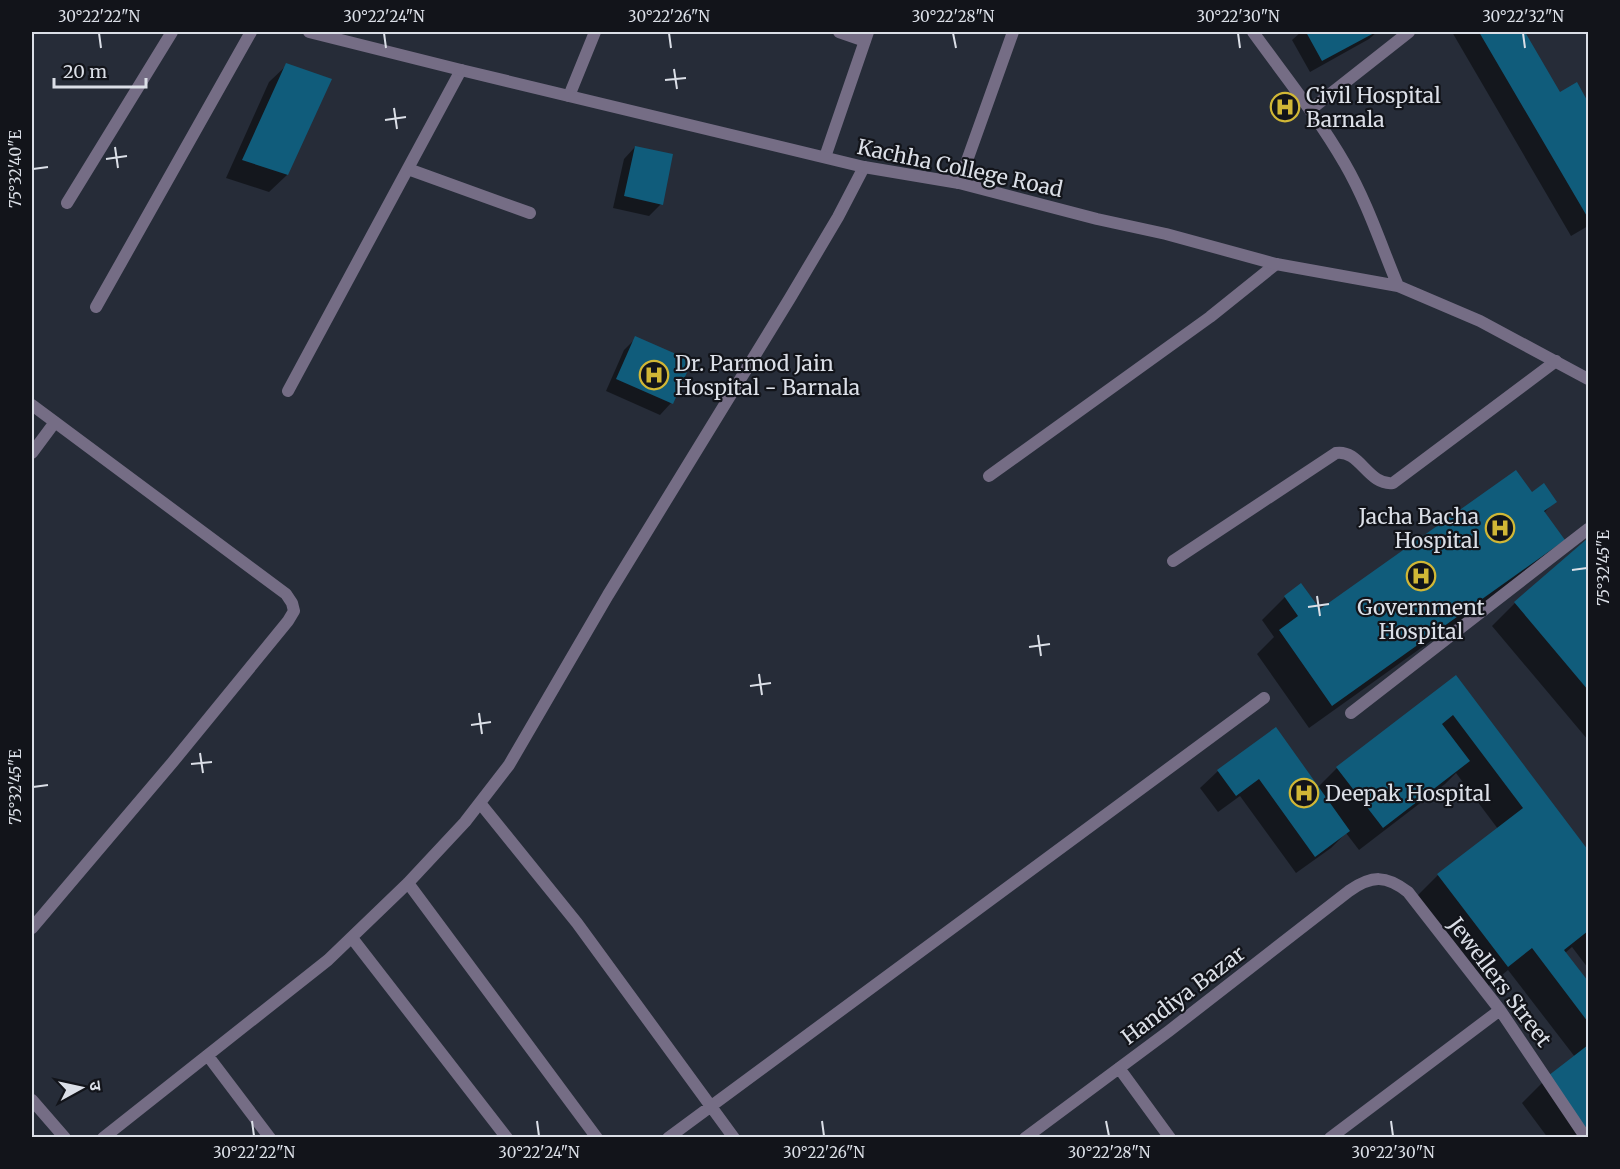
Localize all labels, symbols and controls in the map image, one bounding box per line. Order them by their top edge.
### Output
text: 30°22'22"N [58,7,141,26]
text: 30°22'24"N [343,7,425,26]
text: 30°22'26"N [628,7,710,26]
text: 30°22'28"N [912,7,995,26]
text: 30°22'30"N [1196,7,1280,26]
text: 30°22'32"N [1482,7,1564,26]
scale bar [54,51,146,89]
text: 20 m [63,60,107,83]
place label: Civil Hospital Barnala [1306,82,1441,133]
hospital icon: Civil Hospital Barnala [1269,91,1301,123]
text: 75°32'40"E [6,130,25,208]
street label: Kachha College Road [855,133,1066,203]
place label: Dr. Parmod Jain Hospital - Barnala [675,350,860,401]
hospital icon: Dr. Parmod Jain Hospital - Barnala [638,359,670,391]
place label: Jacha Bacha Hospital [1358,503,1479,554]
hospital icon: Jacha Bacha Hospital [1484,512,1516,544]
text: 75°32'45"E [1594,530,1613,606]
hospital icon: Government Hospital [1405,560,1437,592]
place label: Government Hospital [1357,594,1485,645]
text: 75°32'45"E [6,749,25,825]
hospital icon: Deepak Hospital [1288,777,1320,809]
place label: Deepak Hospital [1325,780,1491,807]
street label: Jewellers Street [1442,911,1558,1052]
street label: Handiya Bazar [1116,940,1250,1050]
north arrow [51,1058,111,1118]
text: उ [85,1080,106,1093]
text: 30°22'22"N [213,1143,296,1162]
text: 30°22'24"N [498,1143,580,1162]
text: 30°22'26"N [783,1143,865,1162]
text: 30°22'28"N [1068,1143,1151,1162]
text: 30°22'30"N [1351,1143,1435,1162]

